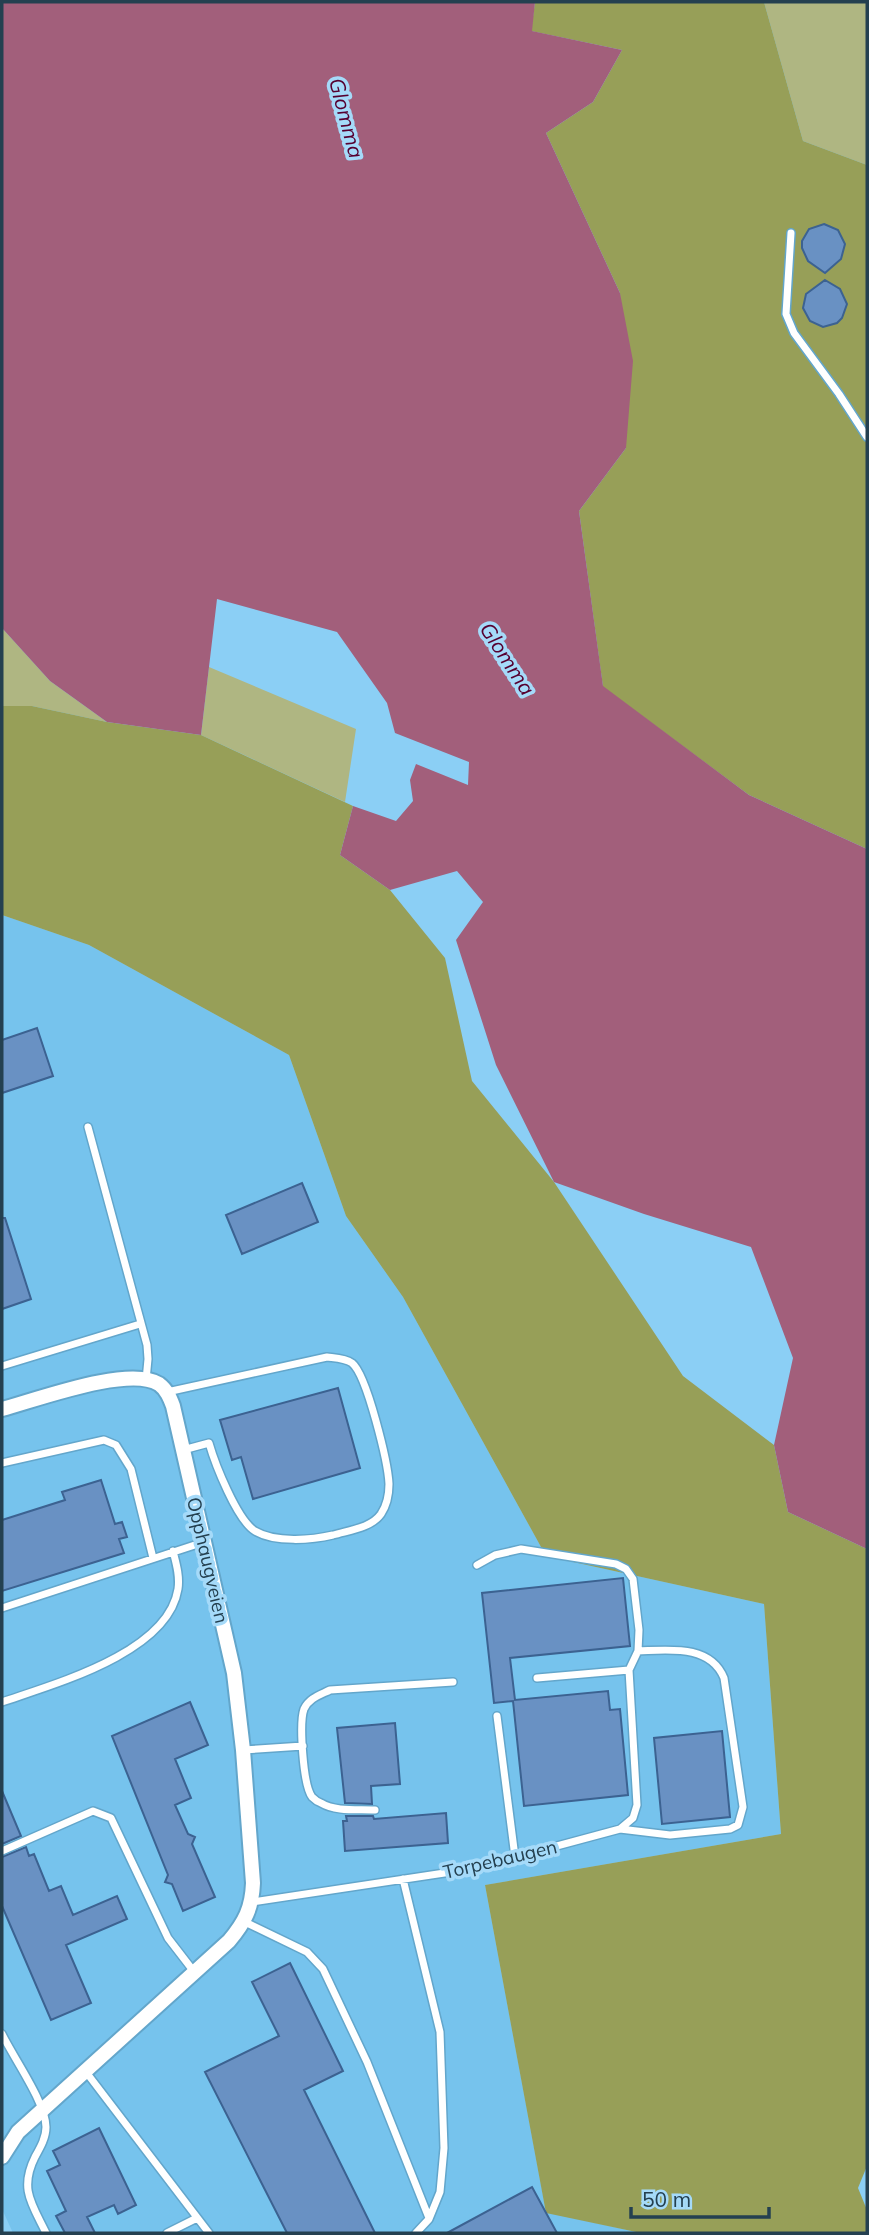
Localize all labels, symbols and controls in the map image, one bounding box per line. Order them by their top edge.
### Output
water label: Glomma [324,75,370,161]
water label: Glomma [475,617,541,700]
street label: Opphaugveien [182,1495,234,1625]
street label: Torpebaugen [441,1834,559,1884]
scale bar [631,2176,769,2220]
text: 50 m [642,2186,691,2212]

